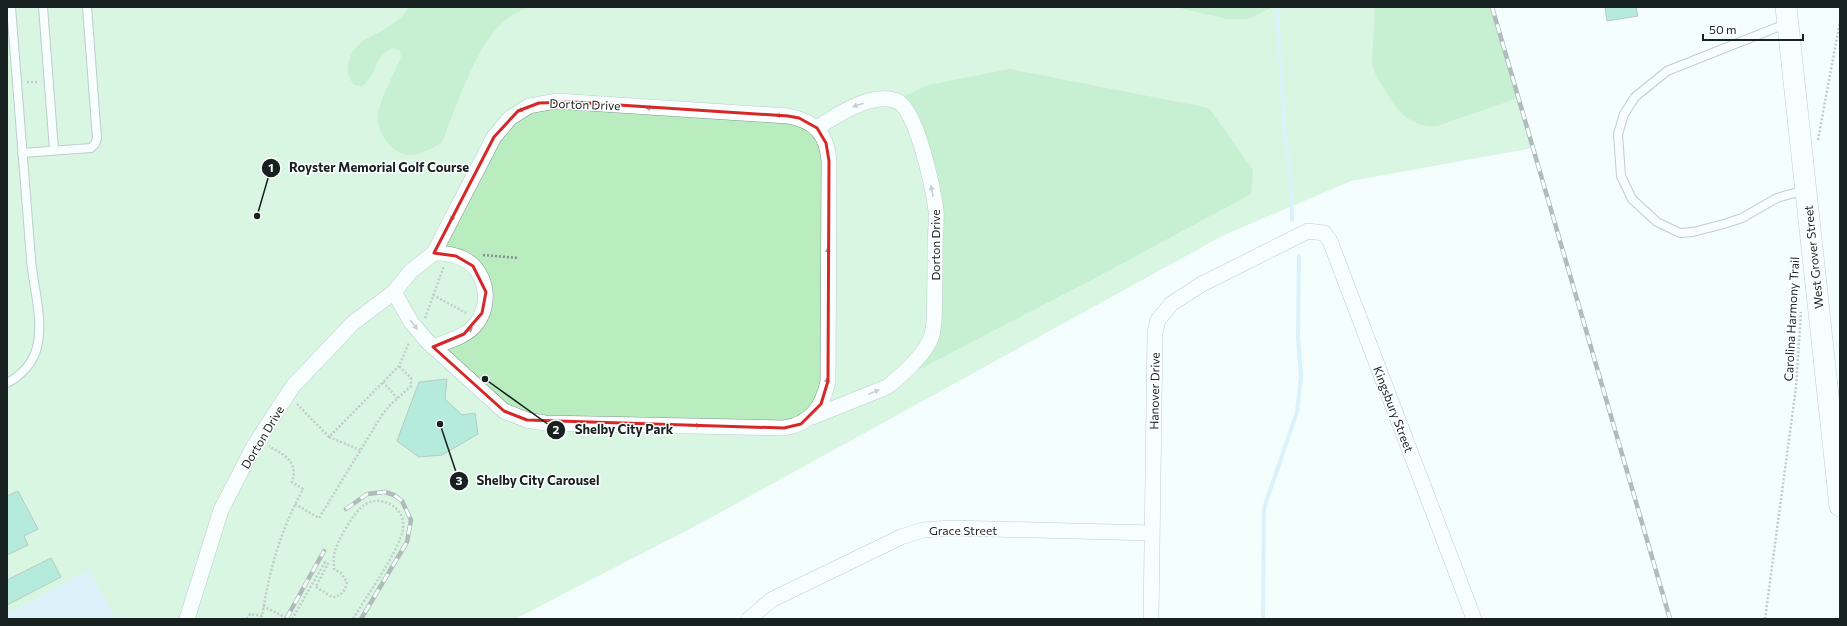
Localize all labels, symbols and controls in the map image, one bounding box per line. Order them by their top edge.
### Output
scale bar [1703,16,1803,42]
text: 50 m [1709,22,1737,36]
street label: Dorton Drive [549,96,621,112]
one-way arrow [851,102,863,108]
one-way arrow [645,104,657,111]
one-way arrow [517,106,528,112]
one-way arrow [775,112,787,119]
callout: Royster Memorial Golf Course [261,155,477,180]
text: Royster Memorial Golf Course [289,159,469,175]
text: 1 [268,160,274,174]
one-way arrow [929,185,935,197]
street label: West Grover Street [1801,204,1825,309]
street label: Dorton Drive [928,210,942,280]
one-way arrow [449,211,456,222]
one-way arrow [825,246,831,259]
street label: Carolina Harmony Trail [1781,256,1801,382]
one-way arrow [409,320,418,331]
one-way arrow [463,326,473,335]
street label: Hanover Drive [1146,352,1162,430]
street label: Kingsbury Street [1371,364,1417,454]
one-way arrow [824,377,830,389]
one-way arrow [868,389,880,395]
street label: Dorton Drive [238,403,286,471]
callout: Shelby City Park [546,417,681,442]
text: Shelby City Park [575,421,674,437]
text: 2 [553,422,560,436]
one-way arrow [689,423,702,429]
callout: Shelby City Carousel [449,468,608,493]
text: Shelby City Carousel [477,472,600,488]
text: 3 [456,473,463,487]
street label: Grace Street [929,523,997,537]

